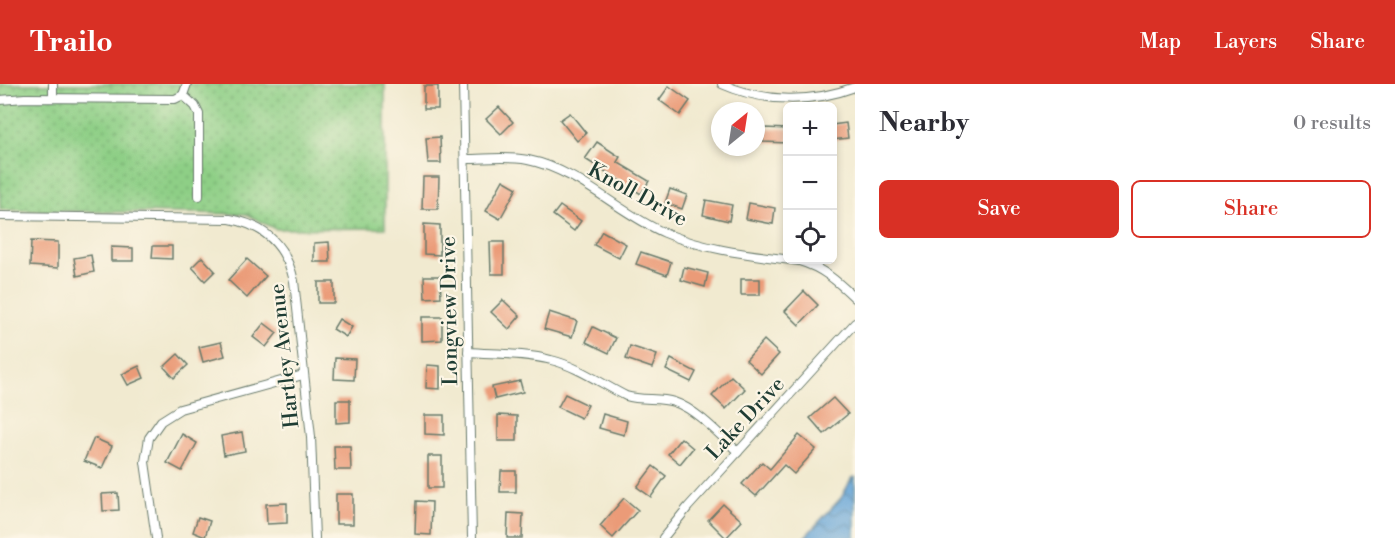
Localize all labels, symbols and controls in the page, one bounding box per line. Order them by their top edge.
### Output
text: Trailo [30,25,113,60]
text: Map [1140,29,1181,55]
text: Layers [1214,29,1277,55]
text: Share [1310,29,1365,55]
north arrow [711,102,765,156]
map controls [783,102,837,264]
button: + [783,102,837,156]
text: Nearby [879,107,969,139]
text: 0 results [1293,111,1371,136]
button: − [783,156,837,210]
street label: Knoll Drive [583,157,692,233]
button: Save [879,180,1119,238]
button: Share [1131,180,1371,238]
button: locate [783,210,837,264]
street label: Longview Drive [436,236,464,386]
street label: Hartley Avenue [264,282,306,429]
street label: Lake Drive [701,372,791,465]

